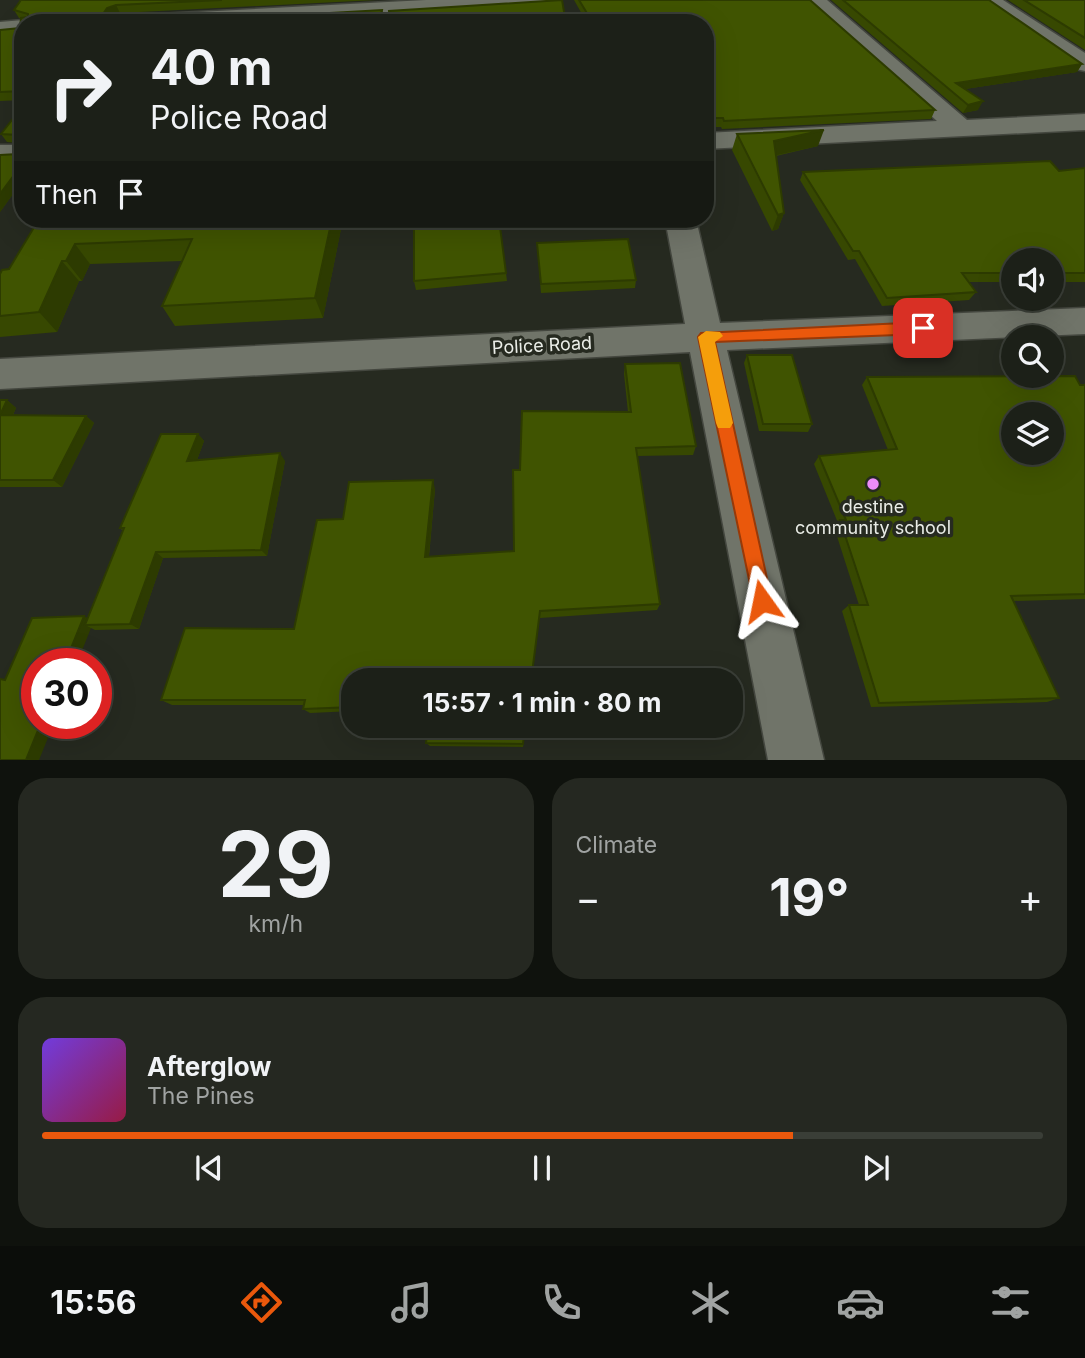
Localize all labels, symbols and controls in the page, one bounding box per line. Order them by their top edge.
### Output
text: 40 m [150,38,273,97]
icon: right [35,42,126,133]
text: Police Road [150,98,328,137]
icon: arrive [112,175,150,213]
text: Then [35,179,98,210]
map controls [1001,248,1064,465]
button: sound [1001,248,1064,311]
pin [893,298,953,358]
icon: arrive [904,309,942,347]
button: search [1001,325,1064,388]
street label: Police Road [491,332,593,358]
button: layers [1001,402,1064,465]
marker: destine community school [865,476,881,492]
place label: destine community school [795,496,951,538]
position arrow [725,564,799,638]
speed limit sign: 30 [21,648,112,739]
text: 15:57 · 1 min · 80 m [423,687,661,718]
text: 29 [218,809,334,919]
text: Climate [576,831,657,859]
text: 19° [769,866,849,929]
text: − [576,875,601,921]
text: + [1018,875,1043,921]
text: km/h [248,910,303,938]
text: Afterglow [147,1051,271,1082]
text: The Pines [147,1082,255,1110]
icon: previous [190,1149,228,1187]
icon: pause [523,1149,561,1187]
icon: next [857,1149,895,1187]
icon: directions [237,1278,286,1327]
icon: music [387,1278,436,1327]
icon: phone [537,1278,586,1327]
icon: climate [686,1278,735,1327]
icon: car [836,1278,885,1327]
icon: filters [986,1278,1035,1327]
text: 15:56 [50,1283,137,1322]

